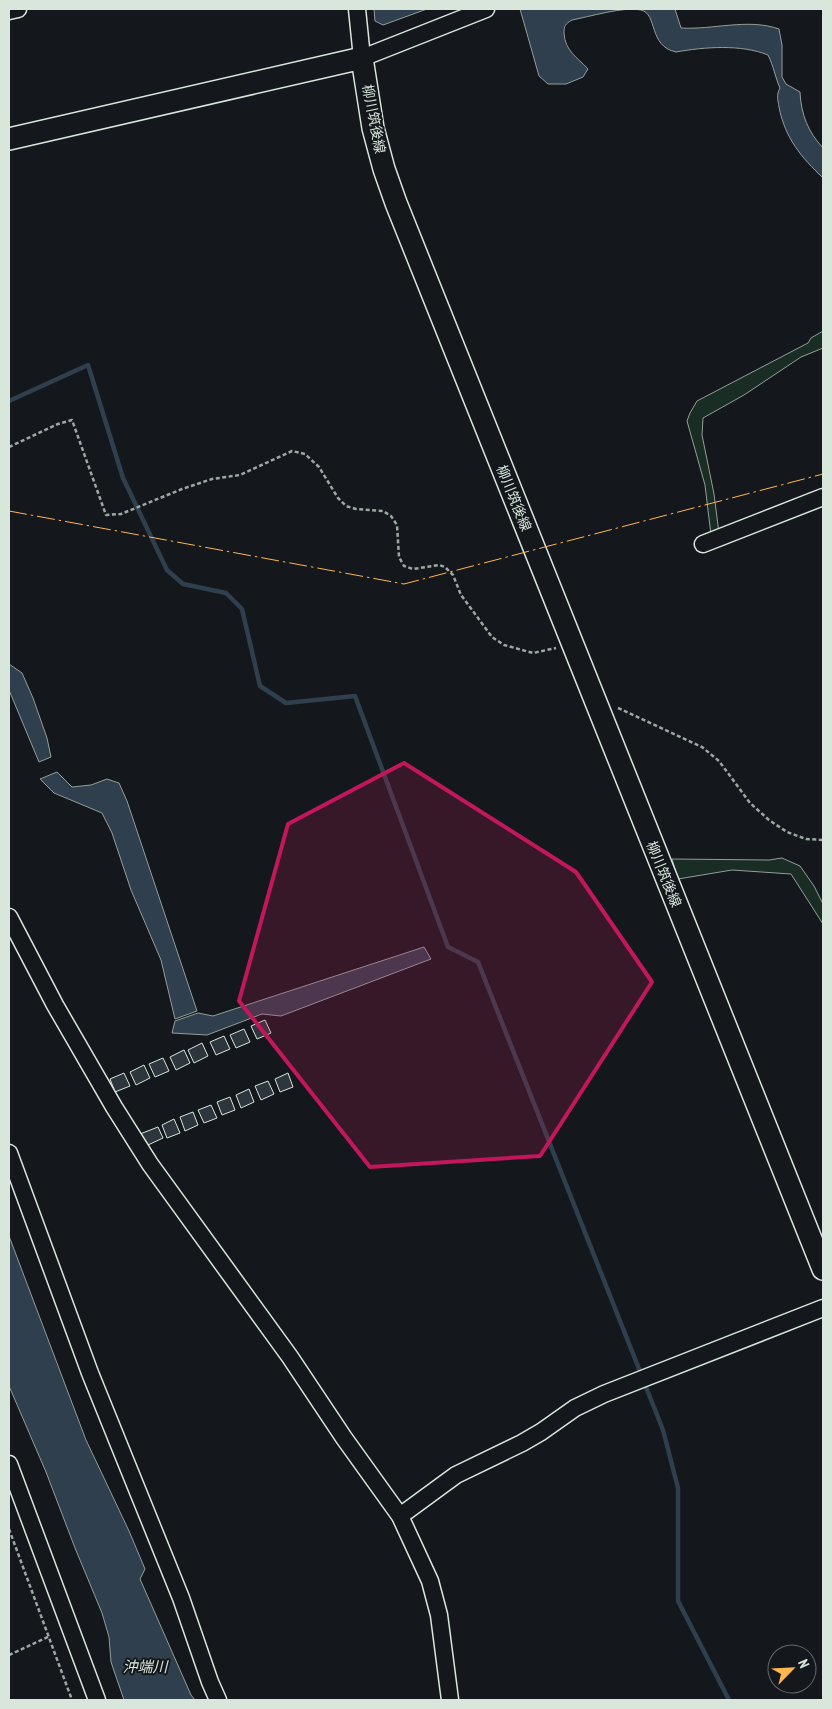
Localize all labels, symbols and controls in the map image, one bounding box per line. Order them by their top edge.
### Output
street label: 柳川筑後線 [358,83,390,155]
street label: 柳川筑後線 [493,462,535,534]
street label: 柳川筑後線 [643,838,685,910]
north arrow [767,1644,817,1694]
water label: 沖端川 [122,1657,169,1676]
text: N [794,1657,814,1671]

